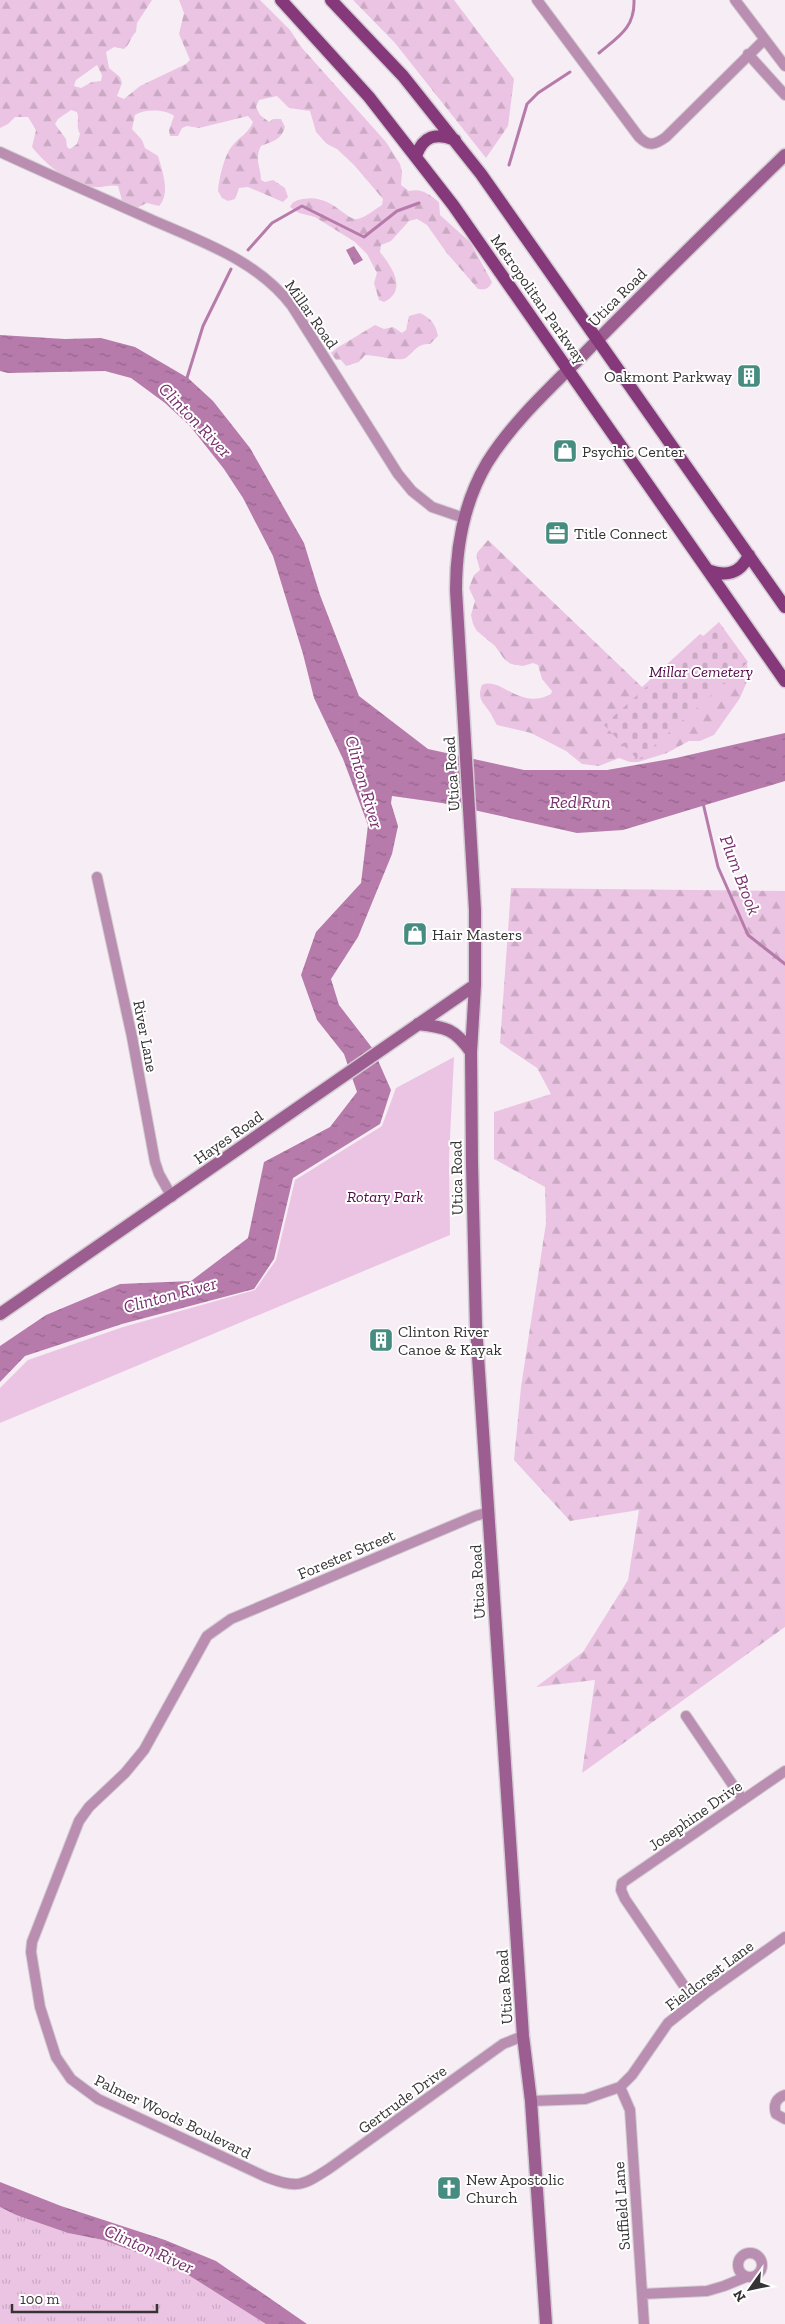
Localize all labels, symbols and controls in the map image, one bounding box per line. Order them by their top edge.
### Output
street label: Metropolitan Parkway [487,231,591,368]
street label: Utica Road [584,264,651,331]
street label: Millar Road [281,276,342,352]
building icon: Oakmont Parkway [736,363,762,389]
place label: Oakmont Parkway [604,367,733,386]
water label: Clinton River [154,378,237,463]
shop icon: Psychic Center [552,438,578,464]
place label: Psychic Center [582,442,685,461]
office icon: Title Connect [544,520,570,546]
place label: Title Connect [574,524,668,543]
park label: Millar Cemetery [649,662,754,681]
water label: Clinton River [340,733,388,832]
street label: Utica Road [439,736,464,812]
water label: Red Run [549,791,611,813]
water label: Plum Brook [715,832,765,918]
shop icon: Hair Masters [402,921,428,947]
place label: Hair Masters [432,925,522,944]
street label: River Lane [129,999,162,1074]
street label: Hayes Road [190,1107,267,1168]
street label: Utica Road [446,1140,467,1216]
park label: Rotary Park [347,1187,423,1206]
water label: Clinton River [121,1272,220,1318]
place label: Clinton River Canoe & Kayak [398,1322,502,1359]
building icon: Clinton River Canoe & Kayak [368,1327,394,1353]
street label: Forester Street [295,1525,398,1583]
street label: Utica Road [466,1544,489,1620]
street label: Josephine Drive [645,1776,746,1855]
street label: Fieldcrest Lane [662,1936,757,2015]
street label: Utica Road [492,1949,517,2025]
street label: Gertrude Drive [354,2061,450,2138]
street label: Palmer Woods Boulevard [91,2070,254,2163]
street label: Suffield Lane [609,2161,634,2251]
place label: New Apostolic Church [466,2170,564,2207]
church icon: New Apostolic Church [436,2175,462,2201]
water label: Clinton River [101,2220,198,2279]
north arrow [725,2264,775,2314]
scale bar [12,2282,158,2314]
text: N [729,2286,750,2305]
text: 100 m [20,2290,59,2308]

